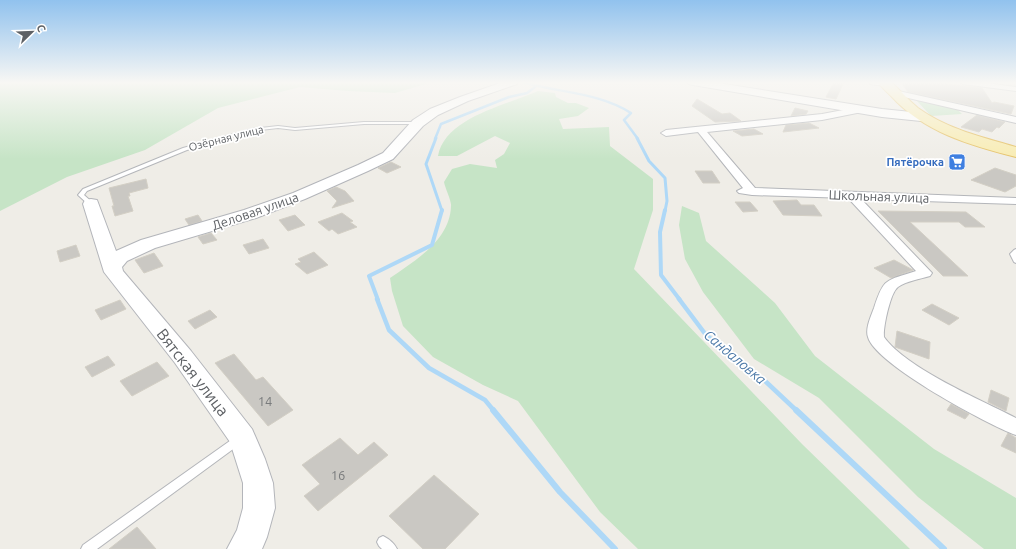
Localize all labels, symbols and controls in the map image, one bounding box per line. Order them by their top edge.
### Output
north arrow [12,12,52,52]
text: С [34,23,48,34]
street label: Озёрная улица [187,123,265,153]
supermarket icon: Пятёрочка [947,152,967,172]
place label: Пятёрочка [886,156,944,168]
street label: Школьная улица [828,187,930,205]
street label: Деловая улица [210,190,300,232]
street label: Вятская улица [153,325,233,419]
water label: Сандаловка [701,326,770,388]
house number: 14 [258,394,272,408]
house number: 16 [331,468,345,482]

